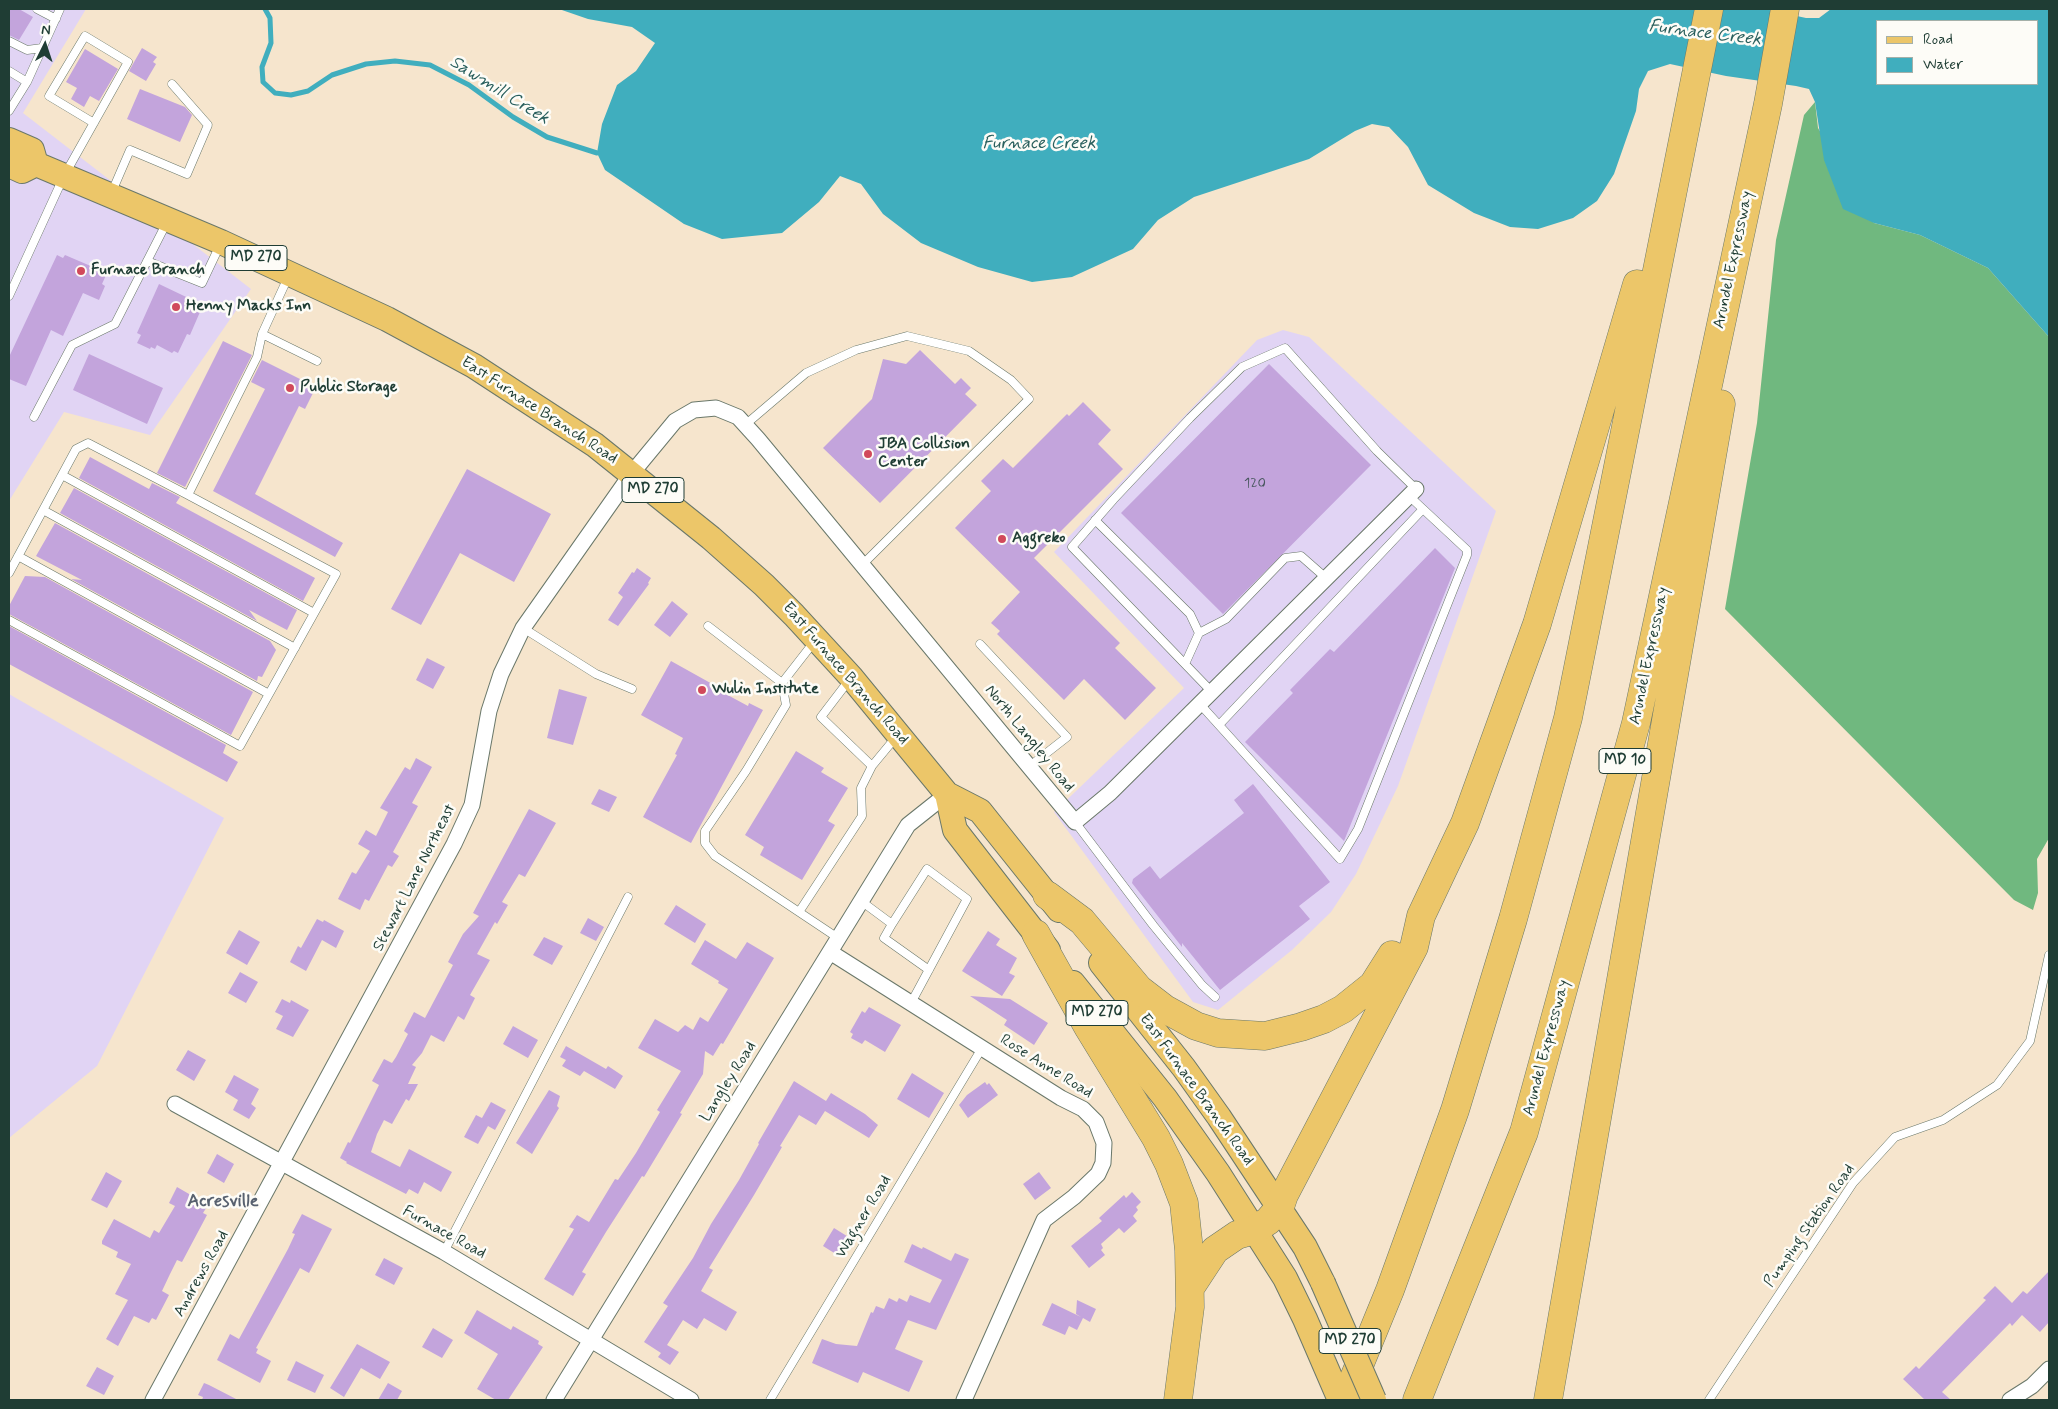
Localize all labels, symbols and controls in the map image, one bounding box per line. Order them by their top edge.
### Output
water label: Furnace Creek [1647,16,1763,52]
north arrow [20,20,70,70]
legend [1876,20,2038,85]
text: N [41,21,51,39]
text: Road [1923,30,1953,50]
water label: Sawmill Creek [445,52,553,130]
text: Water [1923,55,1963,75]
water label: Furnace Creek [982,133,1096,155]
street label: Arundel Expressway [1710,189,1758,331]
road number: MD 270 [225,246,287,270]
place label: Furnace Branch [91,261,205,281]
marker: Furnace Branch [75,265,87,277]
place label: Henny Macks Inn [186,297,311,317]
marker: Henny Macks Inn [170,301,182,313]
street label: East Furnace Branch Road [457,353,621,469]
place label: Public Storage [300,378,397,398]
marker: Public Storage [284,382,296,394]
place label: JBA Collision Center [878,435,970,473]
marker: JBA Collision Center [862,448,874,460]
house number: 120 [1244,476,1266,492]
road number: MD 270 [622,478,684,502]
place label: Aggreko [1012,529,1065,549]
marker: Aggreko [996,533,1008,545]
street label: Arundel Expressway [1626,585,1674,727]
street label: East Furnace Branch Road [778,599,912,749]
place label: Wulin Institute [712,680,819,700]
street label: North Langley Road [980,681,1078,797]
marker: Wulin Institute [696,684,708,696]
road number: MD 10 [1599,748,1651,774]
street label: Stewart Lane Northeast [370,801,460,955]
street label: Arundel Expressway [1520,978,1574,1118]
road number: MD 270 [1066,1000,1128,1026]
street label: East Furnace Branch Road [1135,1010,1257,1170]
street label: Rose Anne Road [996,1031,1096,1103]
street label: Langley Road [697,1038,761,1126]
street label: Pumping Station Road [1760,1161,1860,1291]
street label: Wagner Road [832,1172,896,1262]
district label: Acresville [187,1191,259,1213]
street label: Furnace Road [399,1202,489,1264]
street label: Andrews Road [170,1227,234,1321]
road number: MD 270 [1319,1328,1381,1354]

